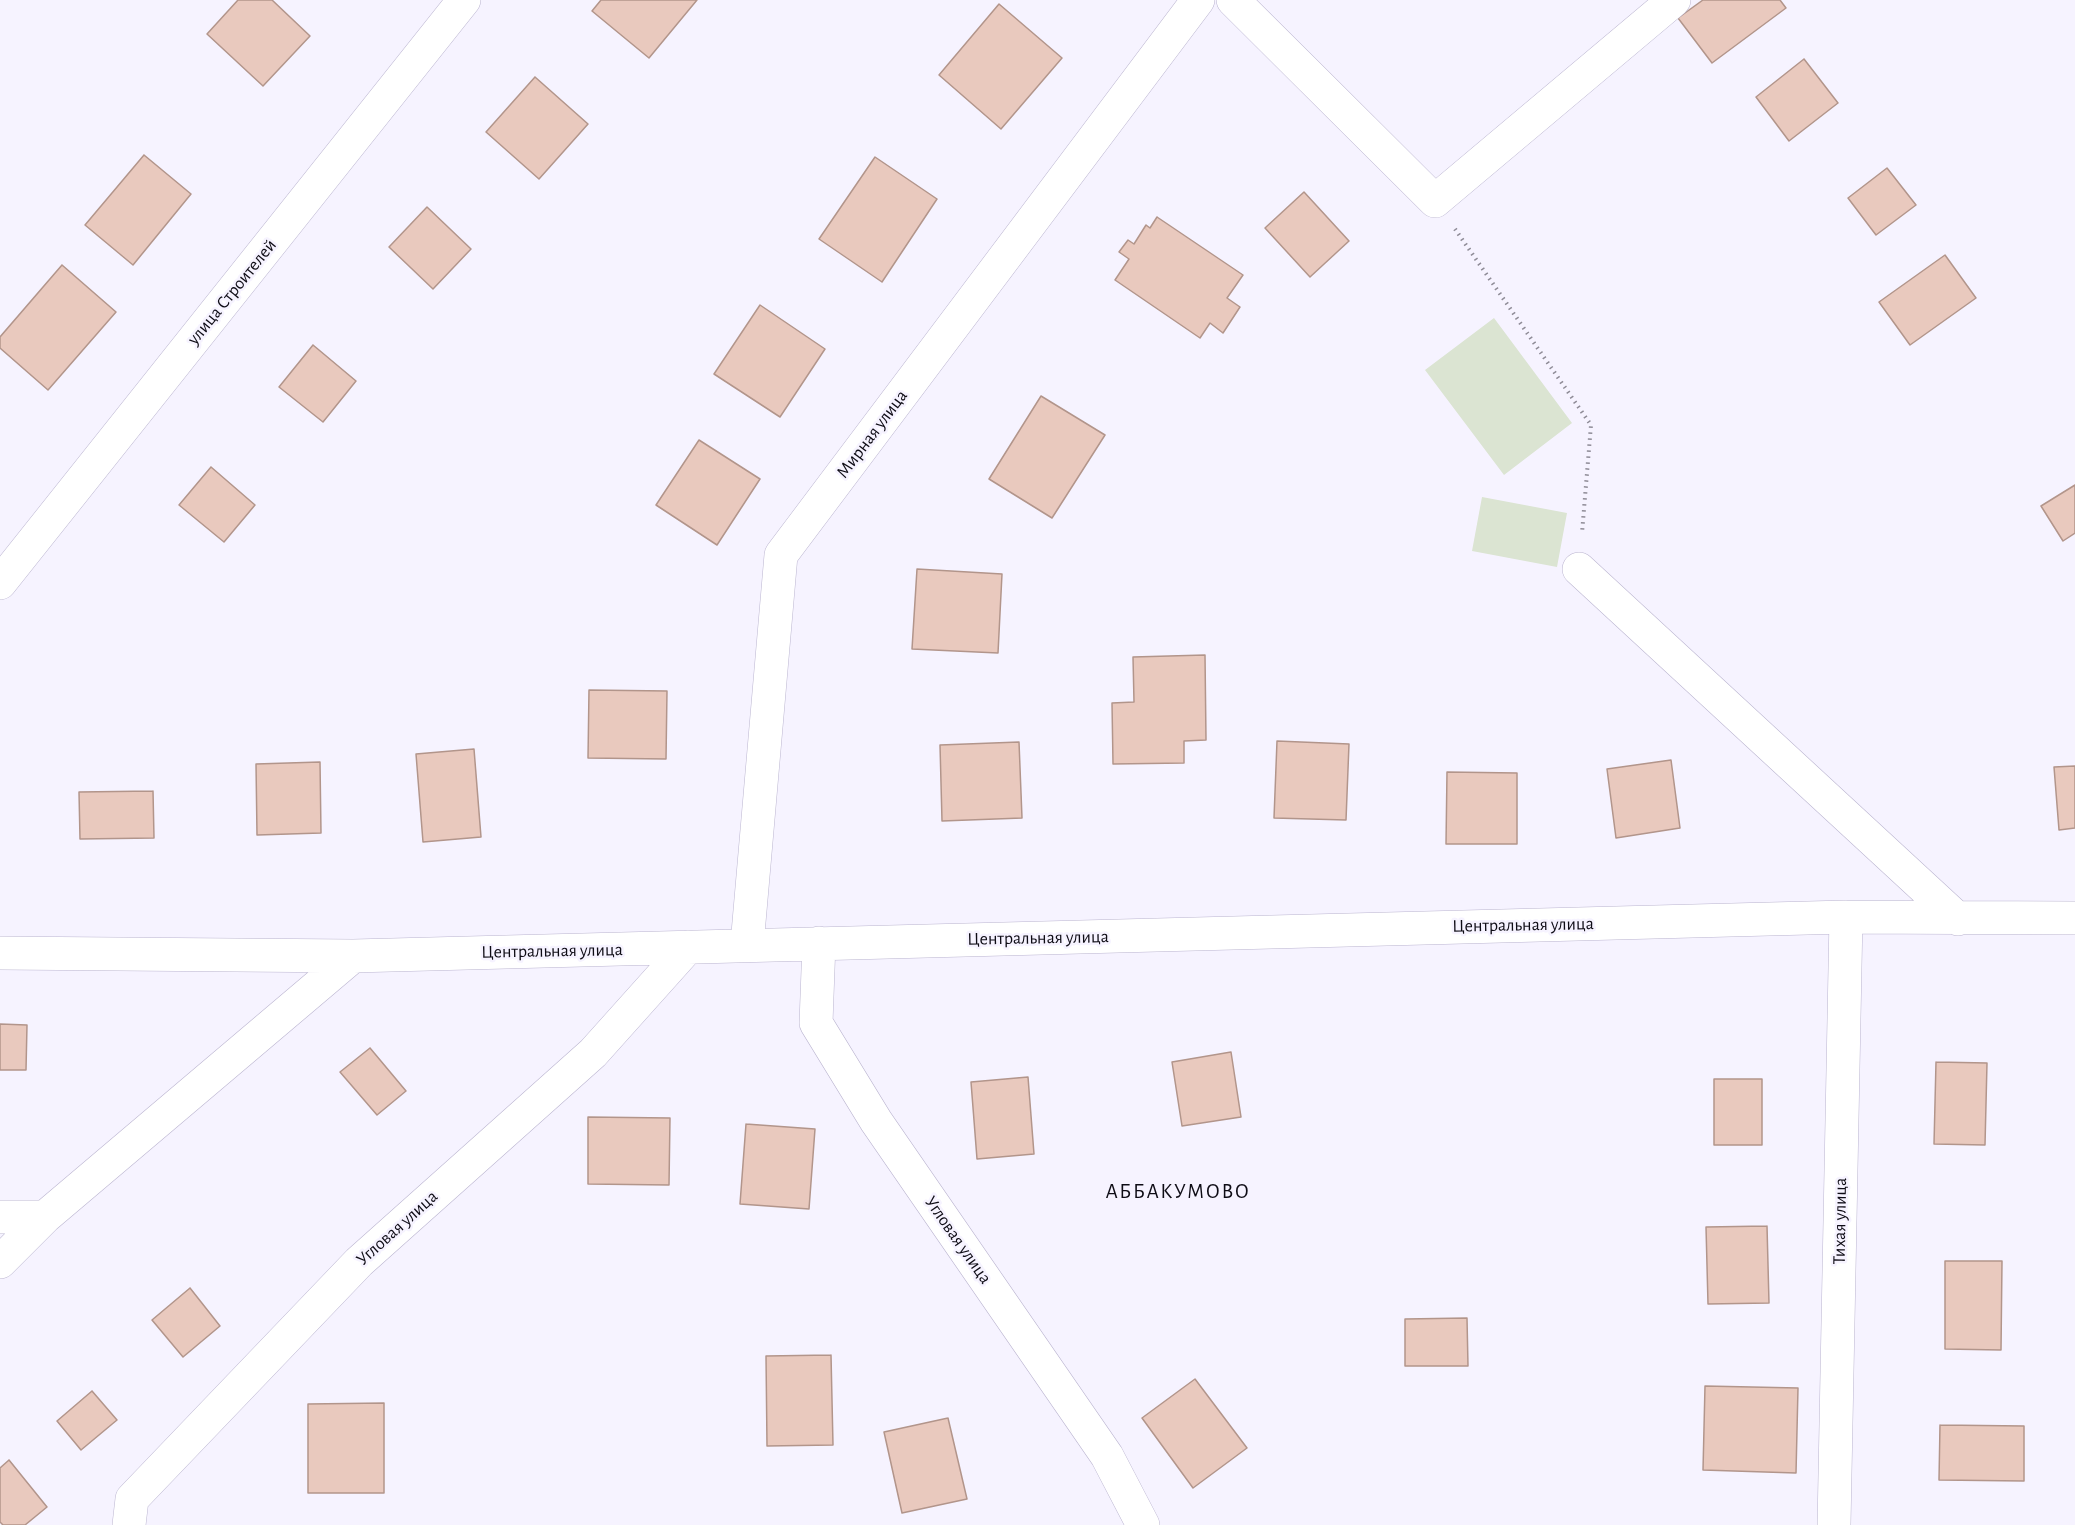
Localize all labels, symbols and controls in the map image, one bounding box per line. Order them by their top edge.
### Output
street label: улица Строителей [183,235,281,349]
street label: Мирная улица [832,386,912,482]
street label: Центральная улица [1452,913,1594,937]
street label: Центральная улица [967,926,1109,950]
street label: Центральная улица [481,939,623,963]
street label: Тихая улица [1828,1177,1852,1265]
district label: АББАКУМОВО [1106,1179,1250,1205]
street label: Угловая улица [352,1186,442,1270]
street label: Угловая улица [920,1192,996,1288]

